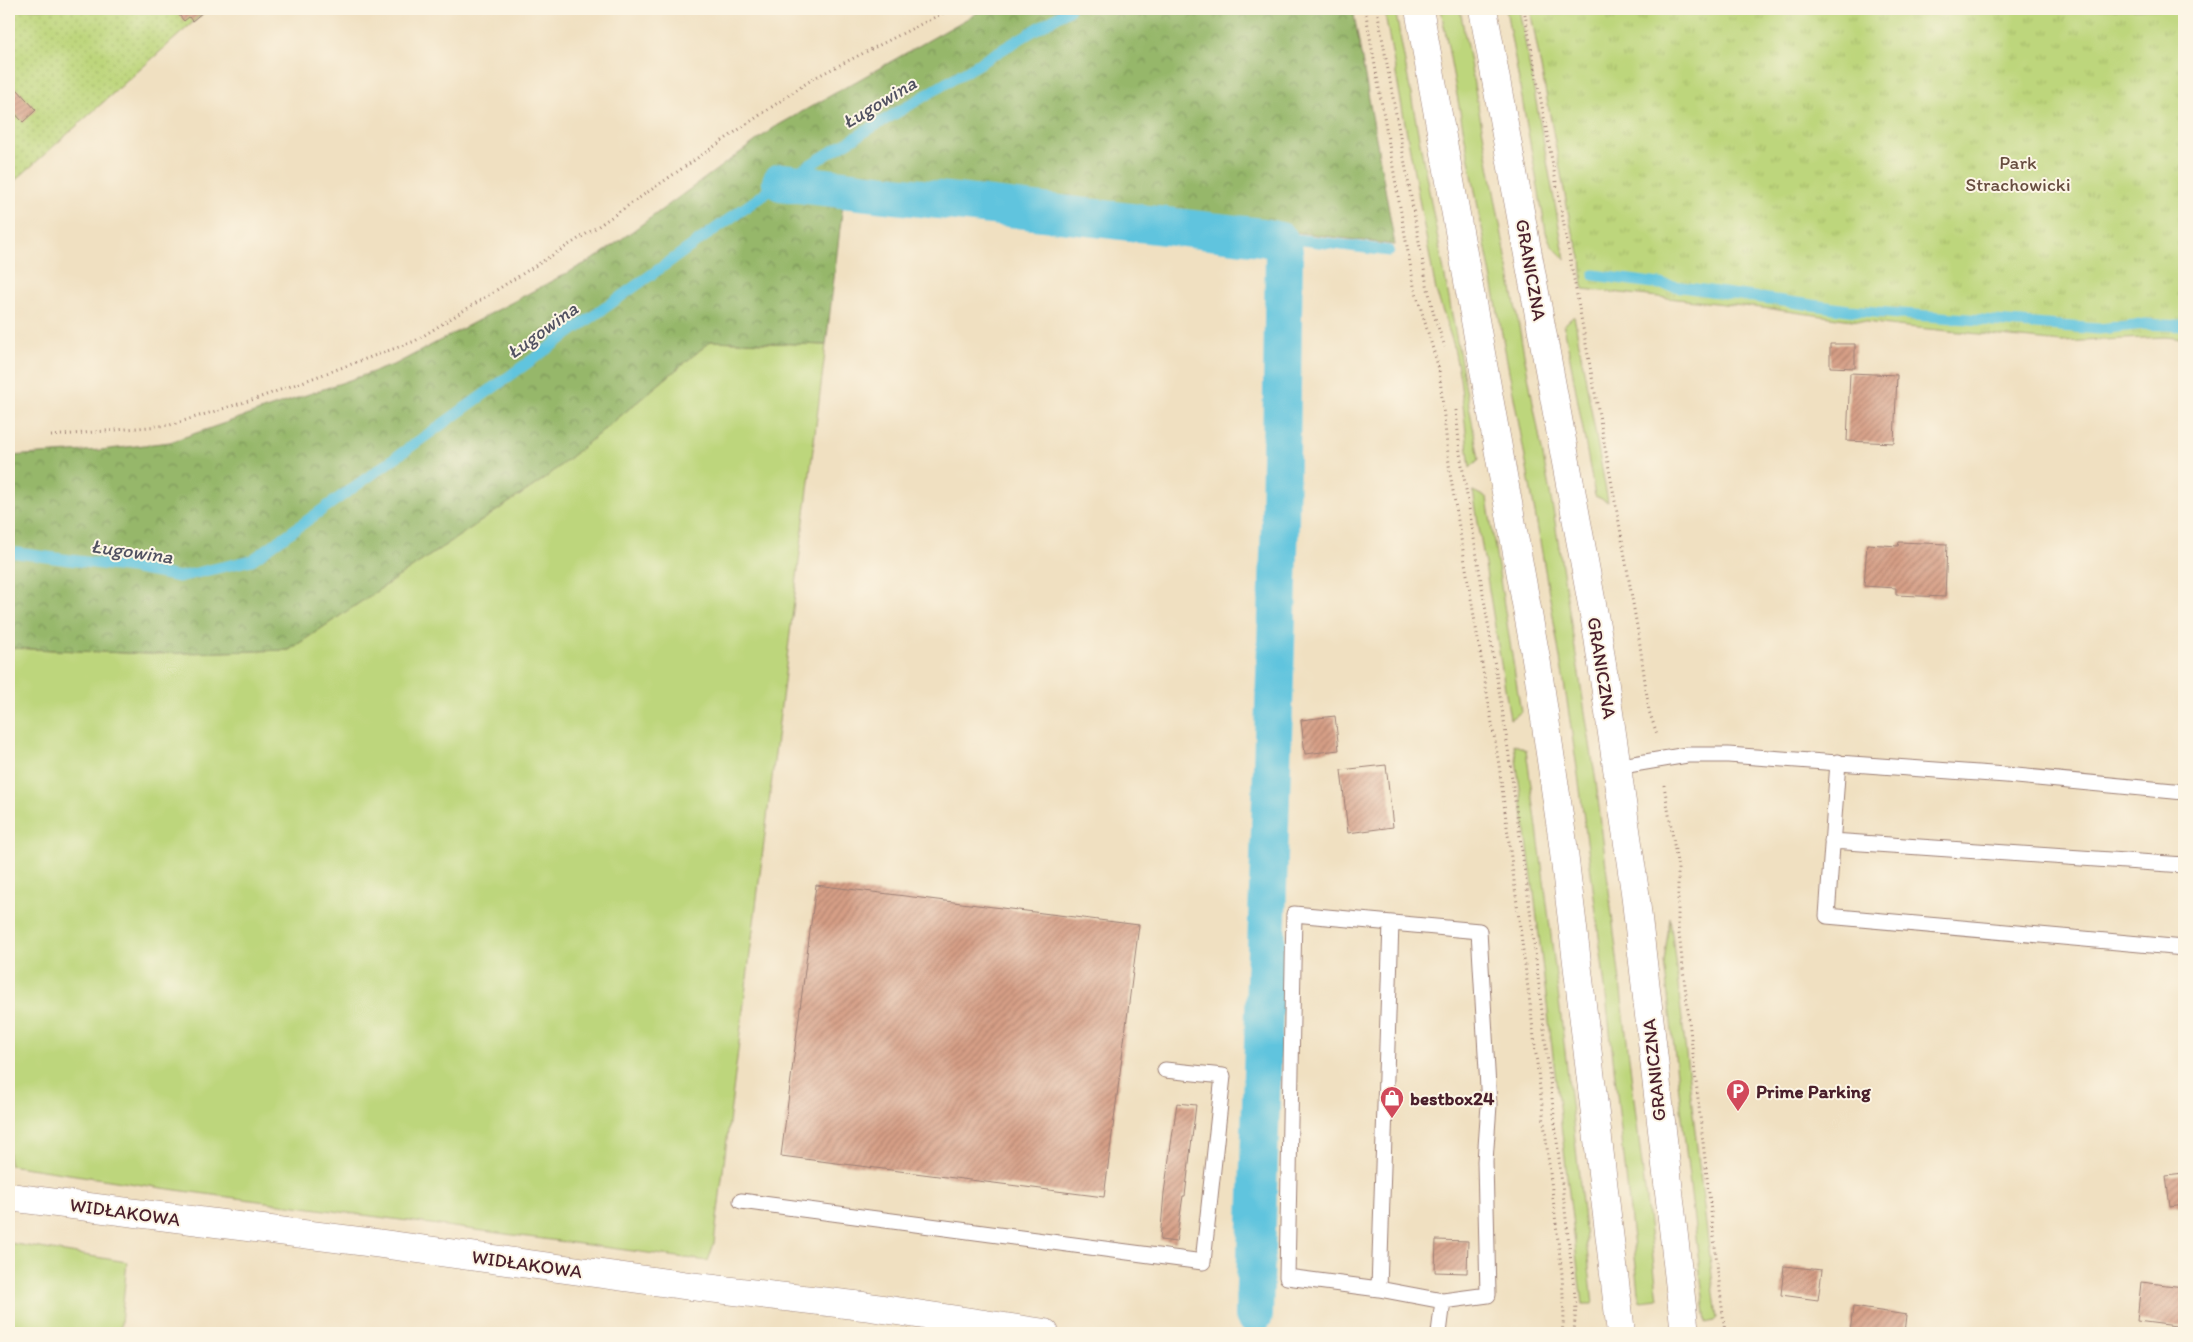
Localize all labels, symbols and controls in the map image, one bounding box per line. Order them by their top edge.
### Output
water label: Ługowina [838,70,921,133]
park label: Park Strachowicki [1965,151,2071,196]
street label: GRANICZNA [1511,217,1551,323]
water label: Ługowina [502,296,583,364]
water label: Ługowina [90,533,175,569]
street label: GRANICZNA [1583,615,1621,721]
street label: GRANICZNA [1637,1018,1671,1122]
parking icon: Prime Parking [1725,1078,1751,1112]
place label: Prime Parking [1756,1080,1872,1103]
shop icon: bestbox24 [1379,1085,1405,1119]
place label: bestbox24 [1410,1087,1495,1110]
street label: WIDŁAKOWA [68,1193,182,1231]
street label: WIDŁAKOWA [470,1245,584,1283]

